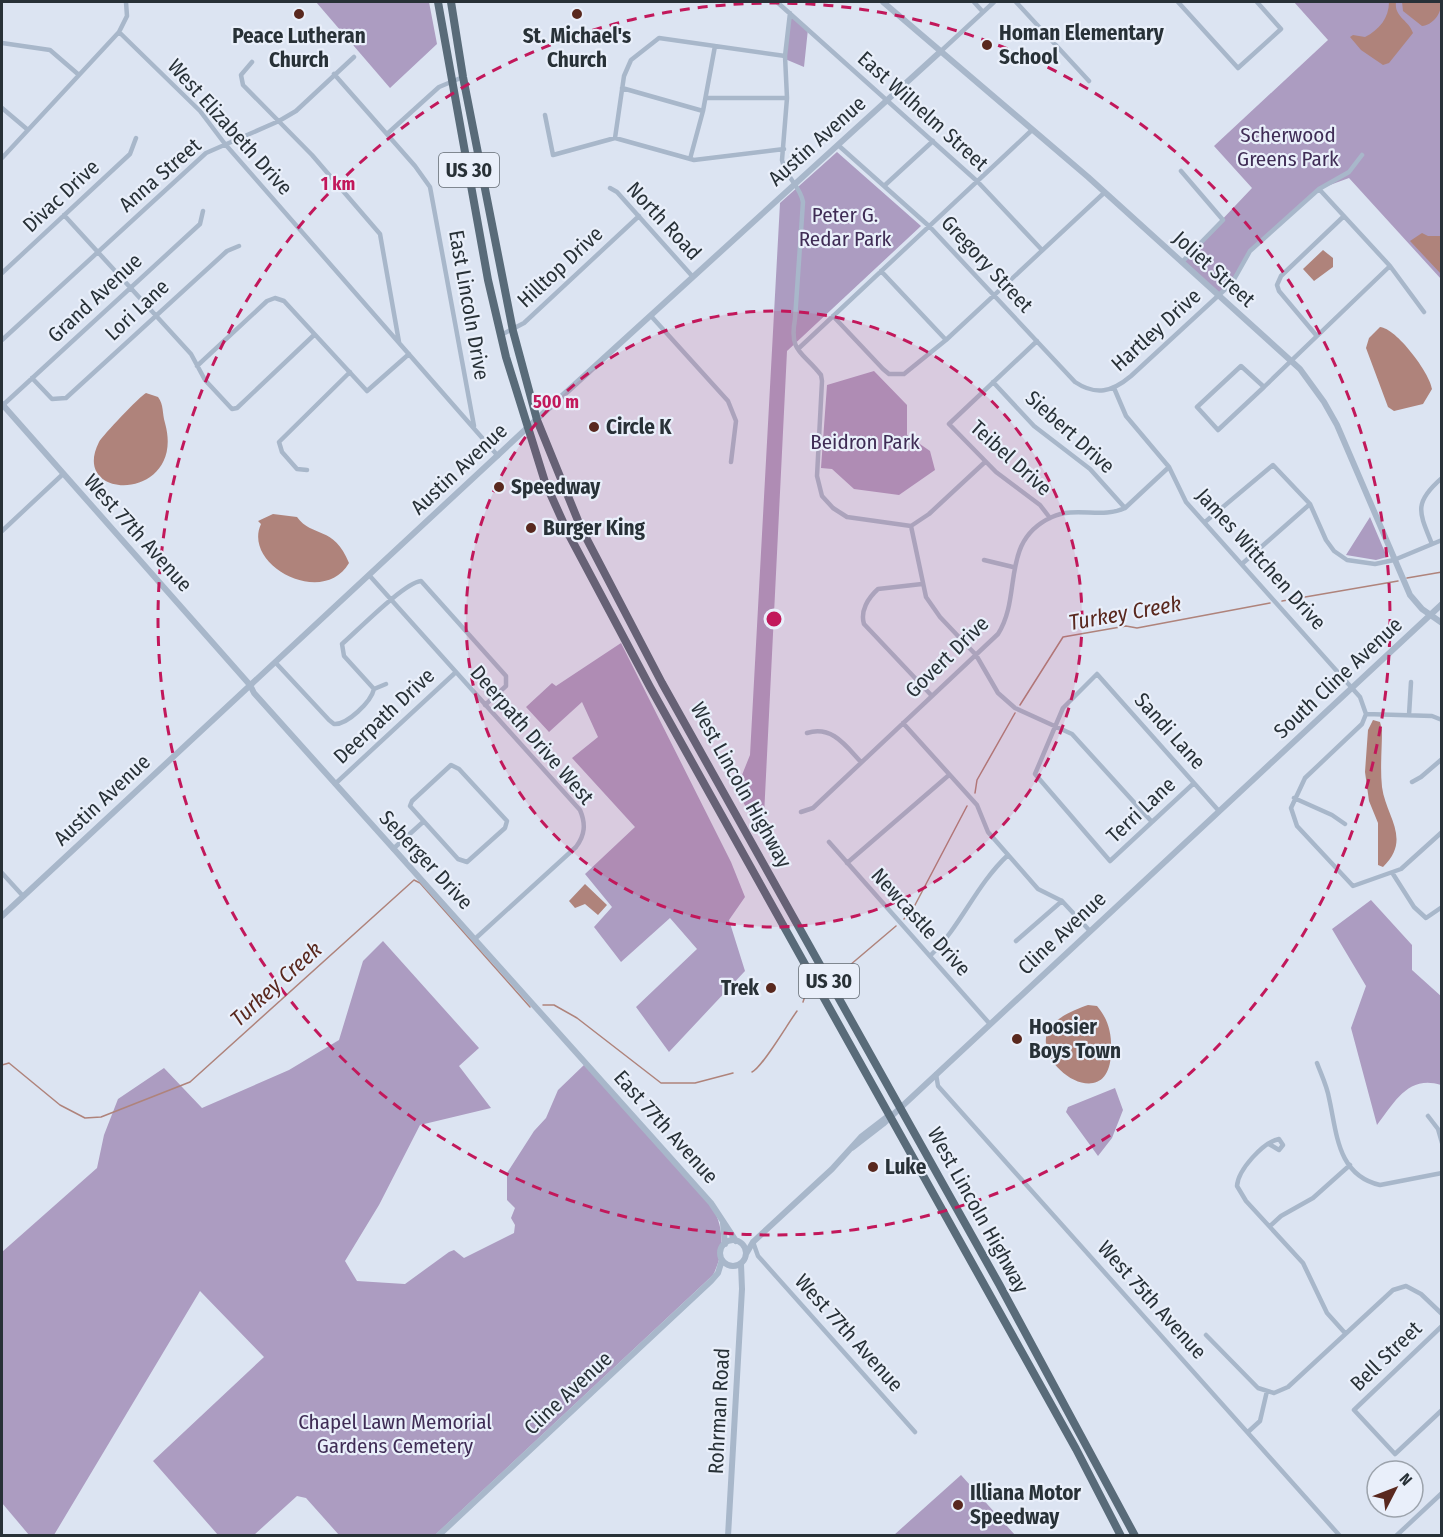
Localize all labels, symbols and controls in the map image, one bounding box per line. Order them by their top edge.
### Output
marker: Peace Lutheran Church [292,7,306,21]
marker: St. Michael's Church [570,7,584,21]
place label: Homan Elementary School [999,20,1165,70]
place label: Peace Lutheran Church [232,23,366,73]
place label: St. Michael's Church [523,23,631,73]
marker: Homan Elementary School [980,38,994,52]
street label: East Wilhelm Street [852,46,994,177]
street label: West Elizabeth Drive [162,53,298,201]
street label: Austin Avenue [763,90,871,192]
park label: Scherwood Greens Park [1237,122,1339,172]
street label: Anna Street [114,132,206,218]
road number: US 30 [439,153,499,187]
street label: Divac Drive [17,154,105,238]
text: 1 km [321,173,355,195]
street label: North Road [621,176,707,266]
park label: Peter G. Redar Park [799,202,892,252]
street label: Gregory Street [936,210,1039,318]
street label: Hilltop Drive [512,221,608,313]
street label: Joliet Street [1168,225,1260,313]
street label: East Lincoln Drive [443,228,495,382]
street label: Grand Avenue [42,248,148,348]
street label: Lori Lane [99,274,175,346]
street label: Hartley Drive [1106,283,1206,377]
street label: Siebert Drive [1020,385,1120,479]
text: 500 m [533,391,579,413]
place label: Circle K [606,414,672,440]
street label: Teibel Drive [965,415,1057,501]
street label: Austin Avenue [405,418,513,520]
marker: Circle K [587,420,601,434]
park label: Beidron Park [810,429,920,455]
street label: West 77th Avenue [78,469,198,597]
place label: Speedway [511,474,601,500]
marker: Speedway [492,480,506,494]
street label: James Wittchen Drive [1191,483,1331,635]
place label: Burger King [543,515,645,541]
marker: Burger King [524,521,538,535]
water label: Turkey Creek [1067,590,1183,636]
centre of rings [764,609,784,629]
street label: Govert Drive [900,611,994,703]
street label: South Cline Avenue [1268,612,1408,744]
street label: Deerpath Drive West [465,660,599,810]
street label: Deerpath Drive [328,663,440,769]
street label: Sandi Lane [1129,687,1211,775]
street label: West Lincoln Highway [685,698,798,873]
street label: Austin Avenue [48,749,156,851]
street label: Terri Lane [1101,772,1181,848]
street label: Seberger Drive [374,805,478,915]
street label: Newcastle Drive [866,863,976,981]
street label: Cline Avenue [1013,886,1111,980]
water label: Turkey Creek [225,936,327,1032]
road number: US 30 [799,964,859,998]
place label: Trek [721,975,759,1001]
marker: Trek [764,981,778,995]
place label: Hoosier Boys Town [1029,1014,1121,1064]
marker: Hoosier Boys Town [1010,1032,1024,1046]
street label: East 77th Avenue [608,1065,724,1189]
street label: West Lincoln Highway [922,1123,1035,1298]
place label: Luke [885,1154,927,1180]
marker: Luke [866,1160,880,1174]
street label: West 75th Avenue [1092,1235,1212,1365]
street label: West 77th Avenue [789,1269,909,1397]
street label: Bell Street [1345,1315,1427,1396]
street label: Cline Avenue [519,1346,617,1440]
street label: Rohrman Road [703,1347,735,1475]
park label: Chapel Lawn Memorial Gardens Cemetery [298,1409,492,1459]
north arrow [1365,1459,1425,1519]
text: N [1396,1469,1416,1489]
place label: Illiana Motor Speedway [970,1480,1081,1530]
marker: Illiana Motor Speedway [951,1498,965,1512]

